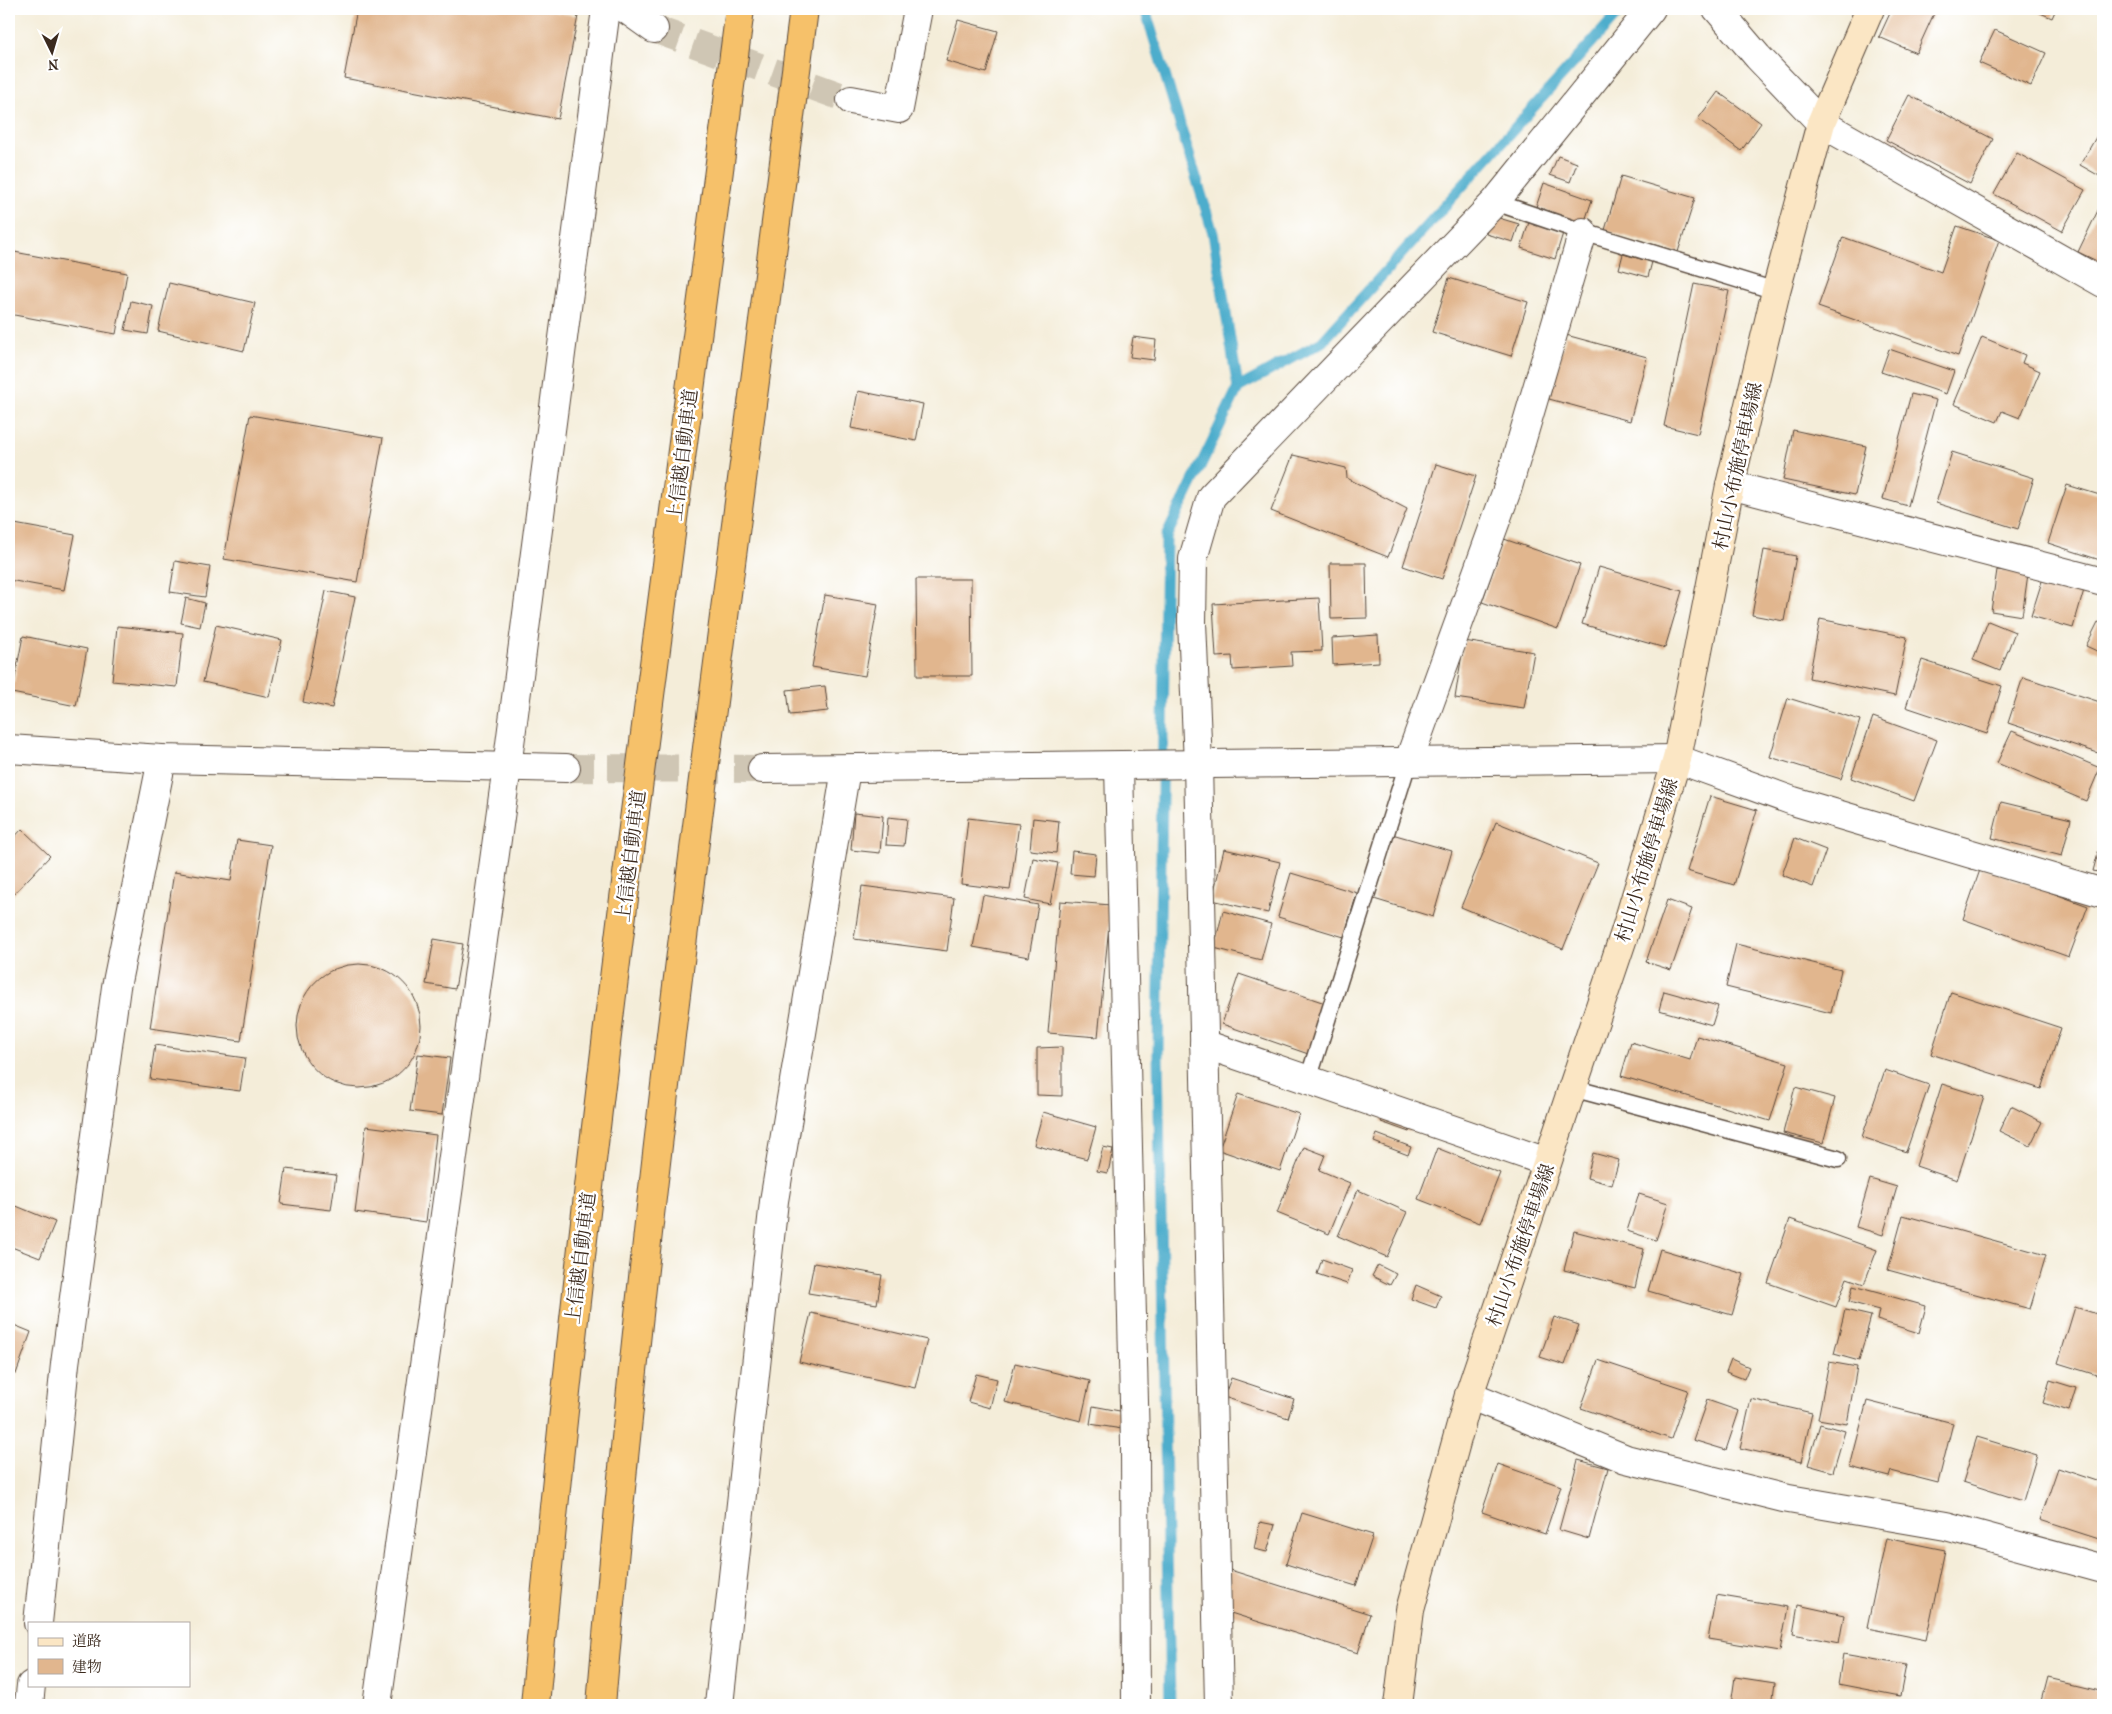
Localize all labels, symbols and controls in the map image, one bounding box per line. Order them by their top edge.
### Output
north arrow [28,28,78,78]
text: N [47,56,59,73]
street label: 村山小布施停車場線 [1709,380,1767,552]
street label: 上信越自動車道 [664,388,702,522]
street label: 村山小布施停車場線 [1611,775,1682,945]
street label: 上信越自動車道 [612,789,650,923]
street label: 村山小布施停車場線 [1483,1161,1559,1330]
street label: 上信越自動車道 [562,1191,600,1325]
legend [28,1622,190,1686]
text: 道路 [72,1632,102,1650]
text: 建物 [72,1658,102,1676]

